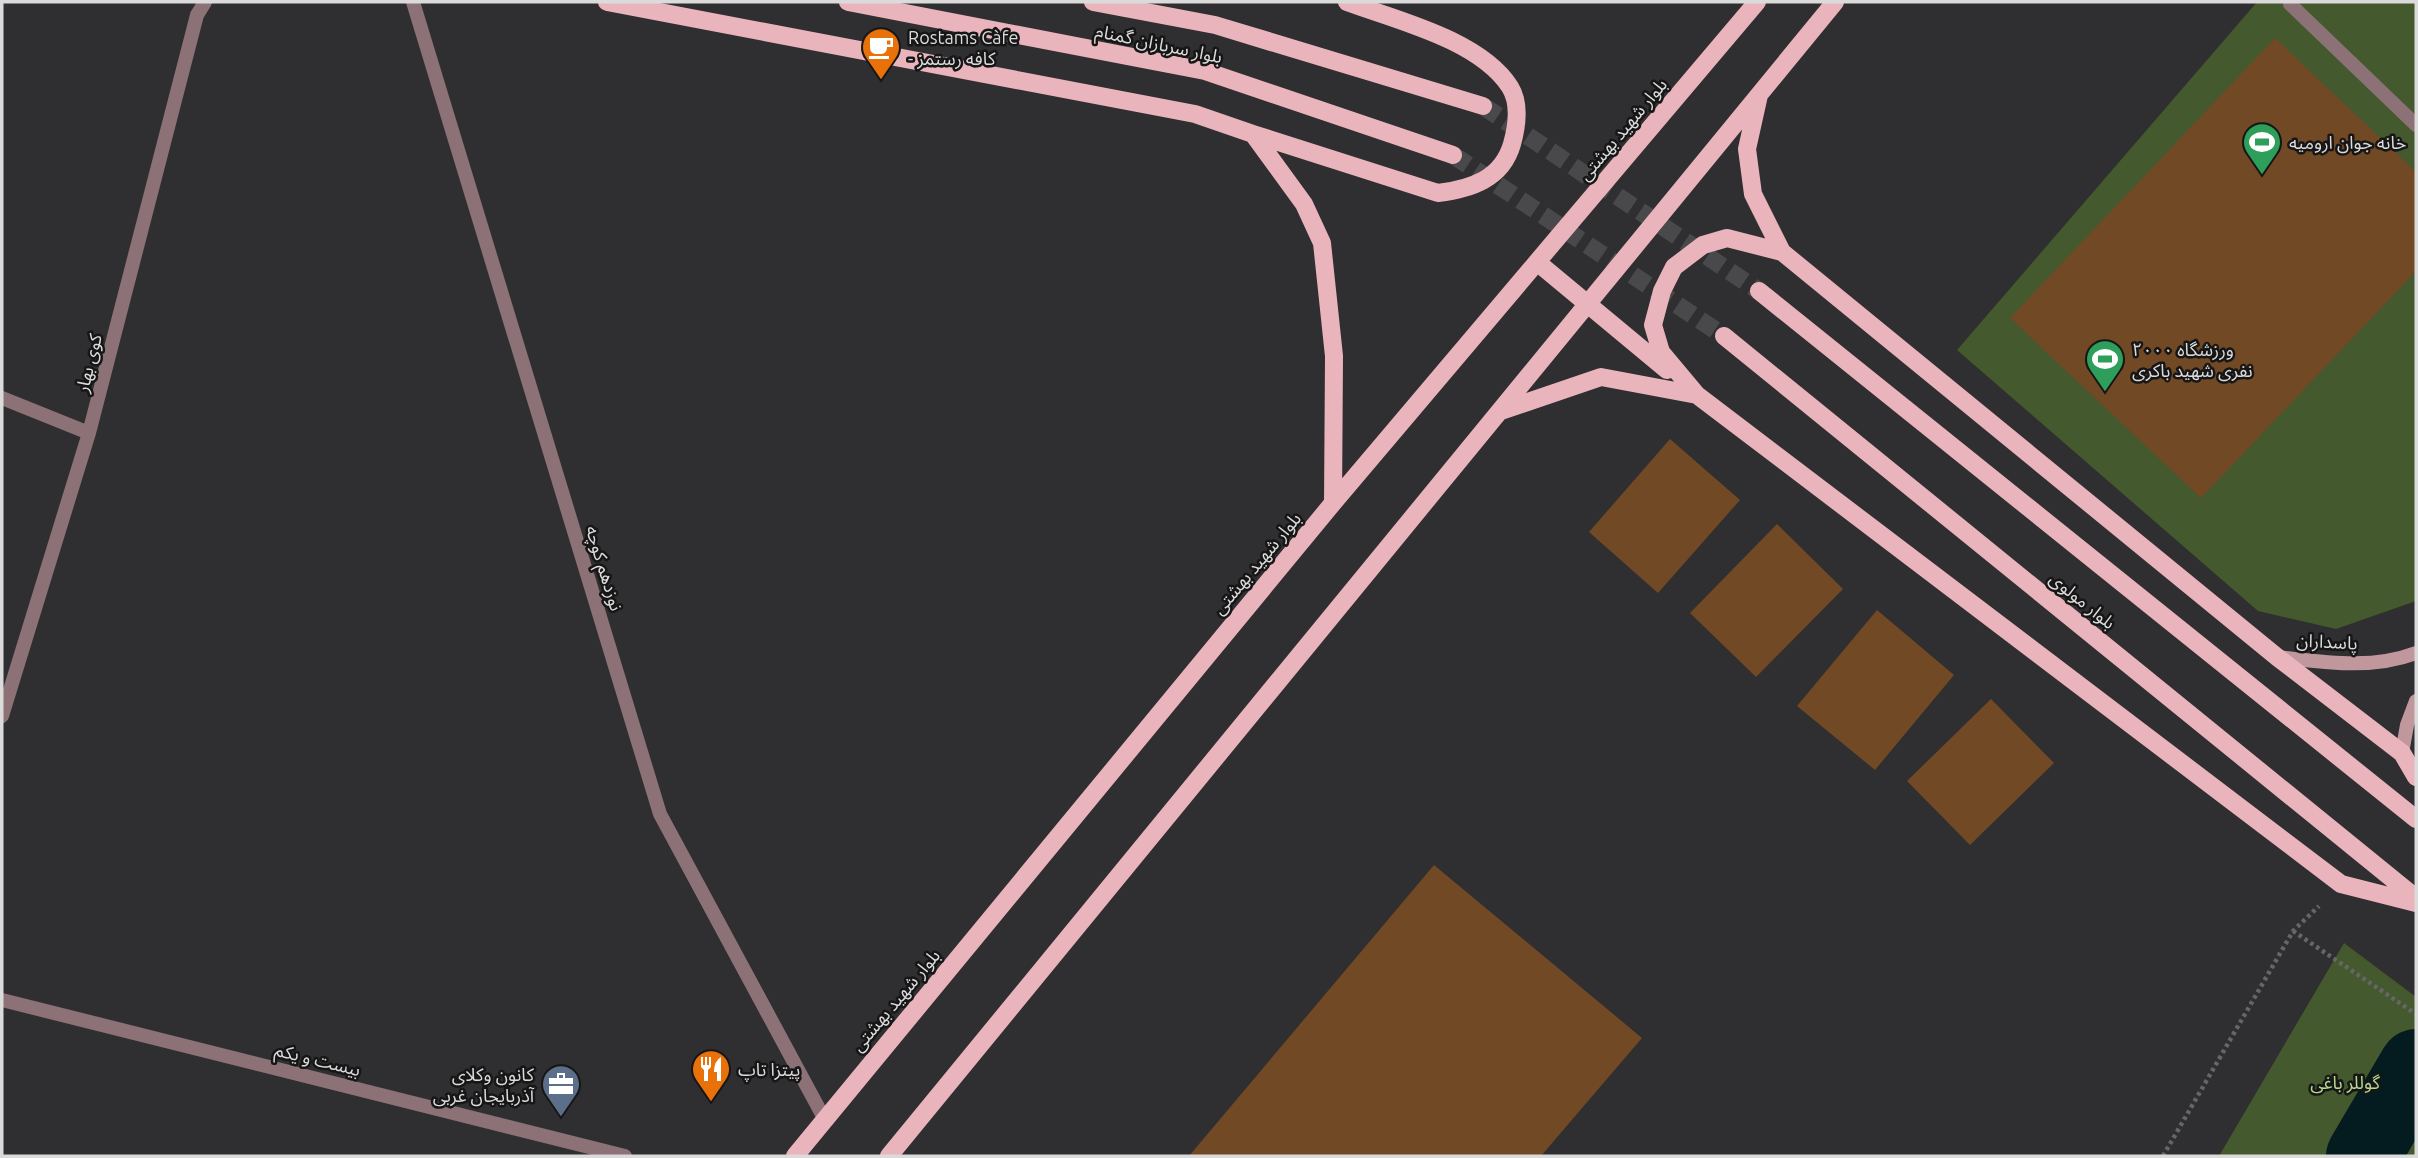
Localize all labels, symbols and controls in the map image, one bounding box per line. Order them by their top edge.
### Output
street label: بلوار سربازان گمنام [1093,20,1224,71]
cafe icon: Rostams Càfe - کافه رستمز [860,26,902,81]
place label: Rostams Càfe - کافه رستمز [908,27,1018,70]
street label: بلوار شهید بهشتی [1574,74,1672,185]
sports icon: خانه جوان ارومیه [2241,121,2283,176]
place label: خانه جوان ارومیه [2289,132,2406,154]
street label: کوی بهار [71,331,107,396]
sports icon: ورزشگاه ۲۰۰۰ نفری شهید باکری [2084,338,2126,393]
place label: ورزشگاه ۲۰۰۰ نفری شهید باکری [2132,339,2253,382]
street label: بلوار شهید بهشتی [1208,508,1306,619]
street label: نوزدهم کوچه [579,523,627,614]
street label: بلوار مولوی [2045,568,2120,634]
street label: پاسداران [2296,629,2358,655]
street label: بلوار شهید بهشتی [847,945,945,1056]
street label: بیست و یکم [272,1039,363,1083]
restaurant icon: پیتزا تاپ [690,1048,732,1103]
place label: پیتزا تاپ [738,1059,800,1082]
office icon: کانون وکلای آذربایجان غربی [540,1063,582,1118]
place label: کانون وکلای آذربایجان غربی [433,1064,535,1107]
park label: گوللر باغی [2310,1072,2380,1094]

